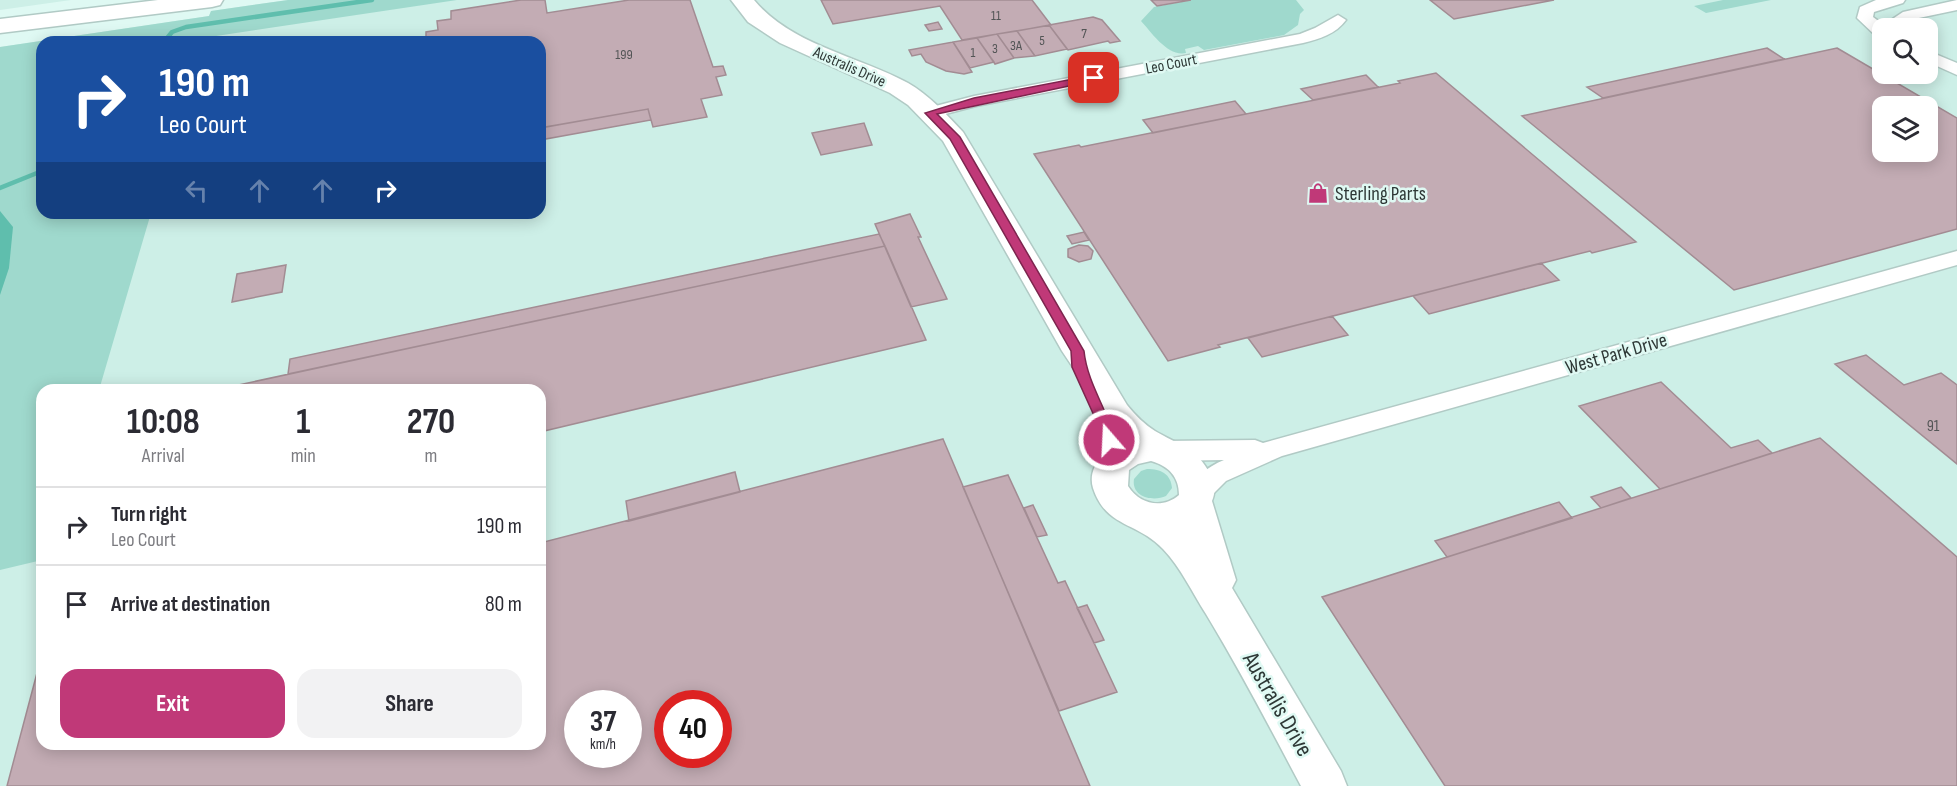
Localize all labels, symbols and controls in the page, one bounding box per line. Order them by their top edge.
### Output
house number: 11 [991,7,1001,24]
map controls [1872,18,1938,162]
button: search [1872,18,1938,84]
house number: 7 [1081,25,1087,42]
house number: 5 [1039,32,1045,49]
house number: 3A [1010,37,1023,54]
house number: 3 [992,40,998,57]
street label: Australis Drive [809,43,889,92]
house number: 1 [971,44,976,61]
house number: 199 [615,46,633,63]
street label: Leo Court [1144,50,1199,79]
pin [1068,52,1119,103]
text: 190 m [159,58,250,109]
icon: right [60,60,138,138]
icon: arrive [1077,61,1110,94]
button: layers [1872,96,1938,162]
text: Leo Court [159,109,247,141]
icon: left [180,174,213,207]
icon: ahead [243,174,276,207]
icon: ahead [306,174,339,207]
icon: right [369,174,402,207]
shop icon: Sterling Parts [1306,181,1330,205]
place label: Sterling Parts [1335,182,1426,206]
street label: West Park Drive [1563,328,1670,380]
text: 10:08 [127,401,200,444]
text: 1 [296,401,310,444]
text: 270 [407,401,455,444]
position arrow [1077,408,1141,472]
house number: 91 [1927,417,1940,436]
text: Arrival [142,444,185,468]
text: min [291,444,316,468]
text: m [424,444,437,468]
text: Turn right [111,501,187,528]
icon: right [60,510,93,543]
text: 190 m [477,513,522,540]
text: Leo Court [111,528,176,552]
icon: arrive [60,588,93,621]
text: Arrive at destination [111,591,270,618]
text: 80 m [485,591,522,618]
street label: Australis Drive [1236,646,1319,762]
button: Exit [60,669,285,738]
button: Share [297,669,522,738]
speed limit sign: 40 [654,690,732,768]
text: 37 [590,704,616,740]
text: km/h [590,735,616,754]

